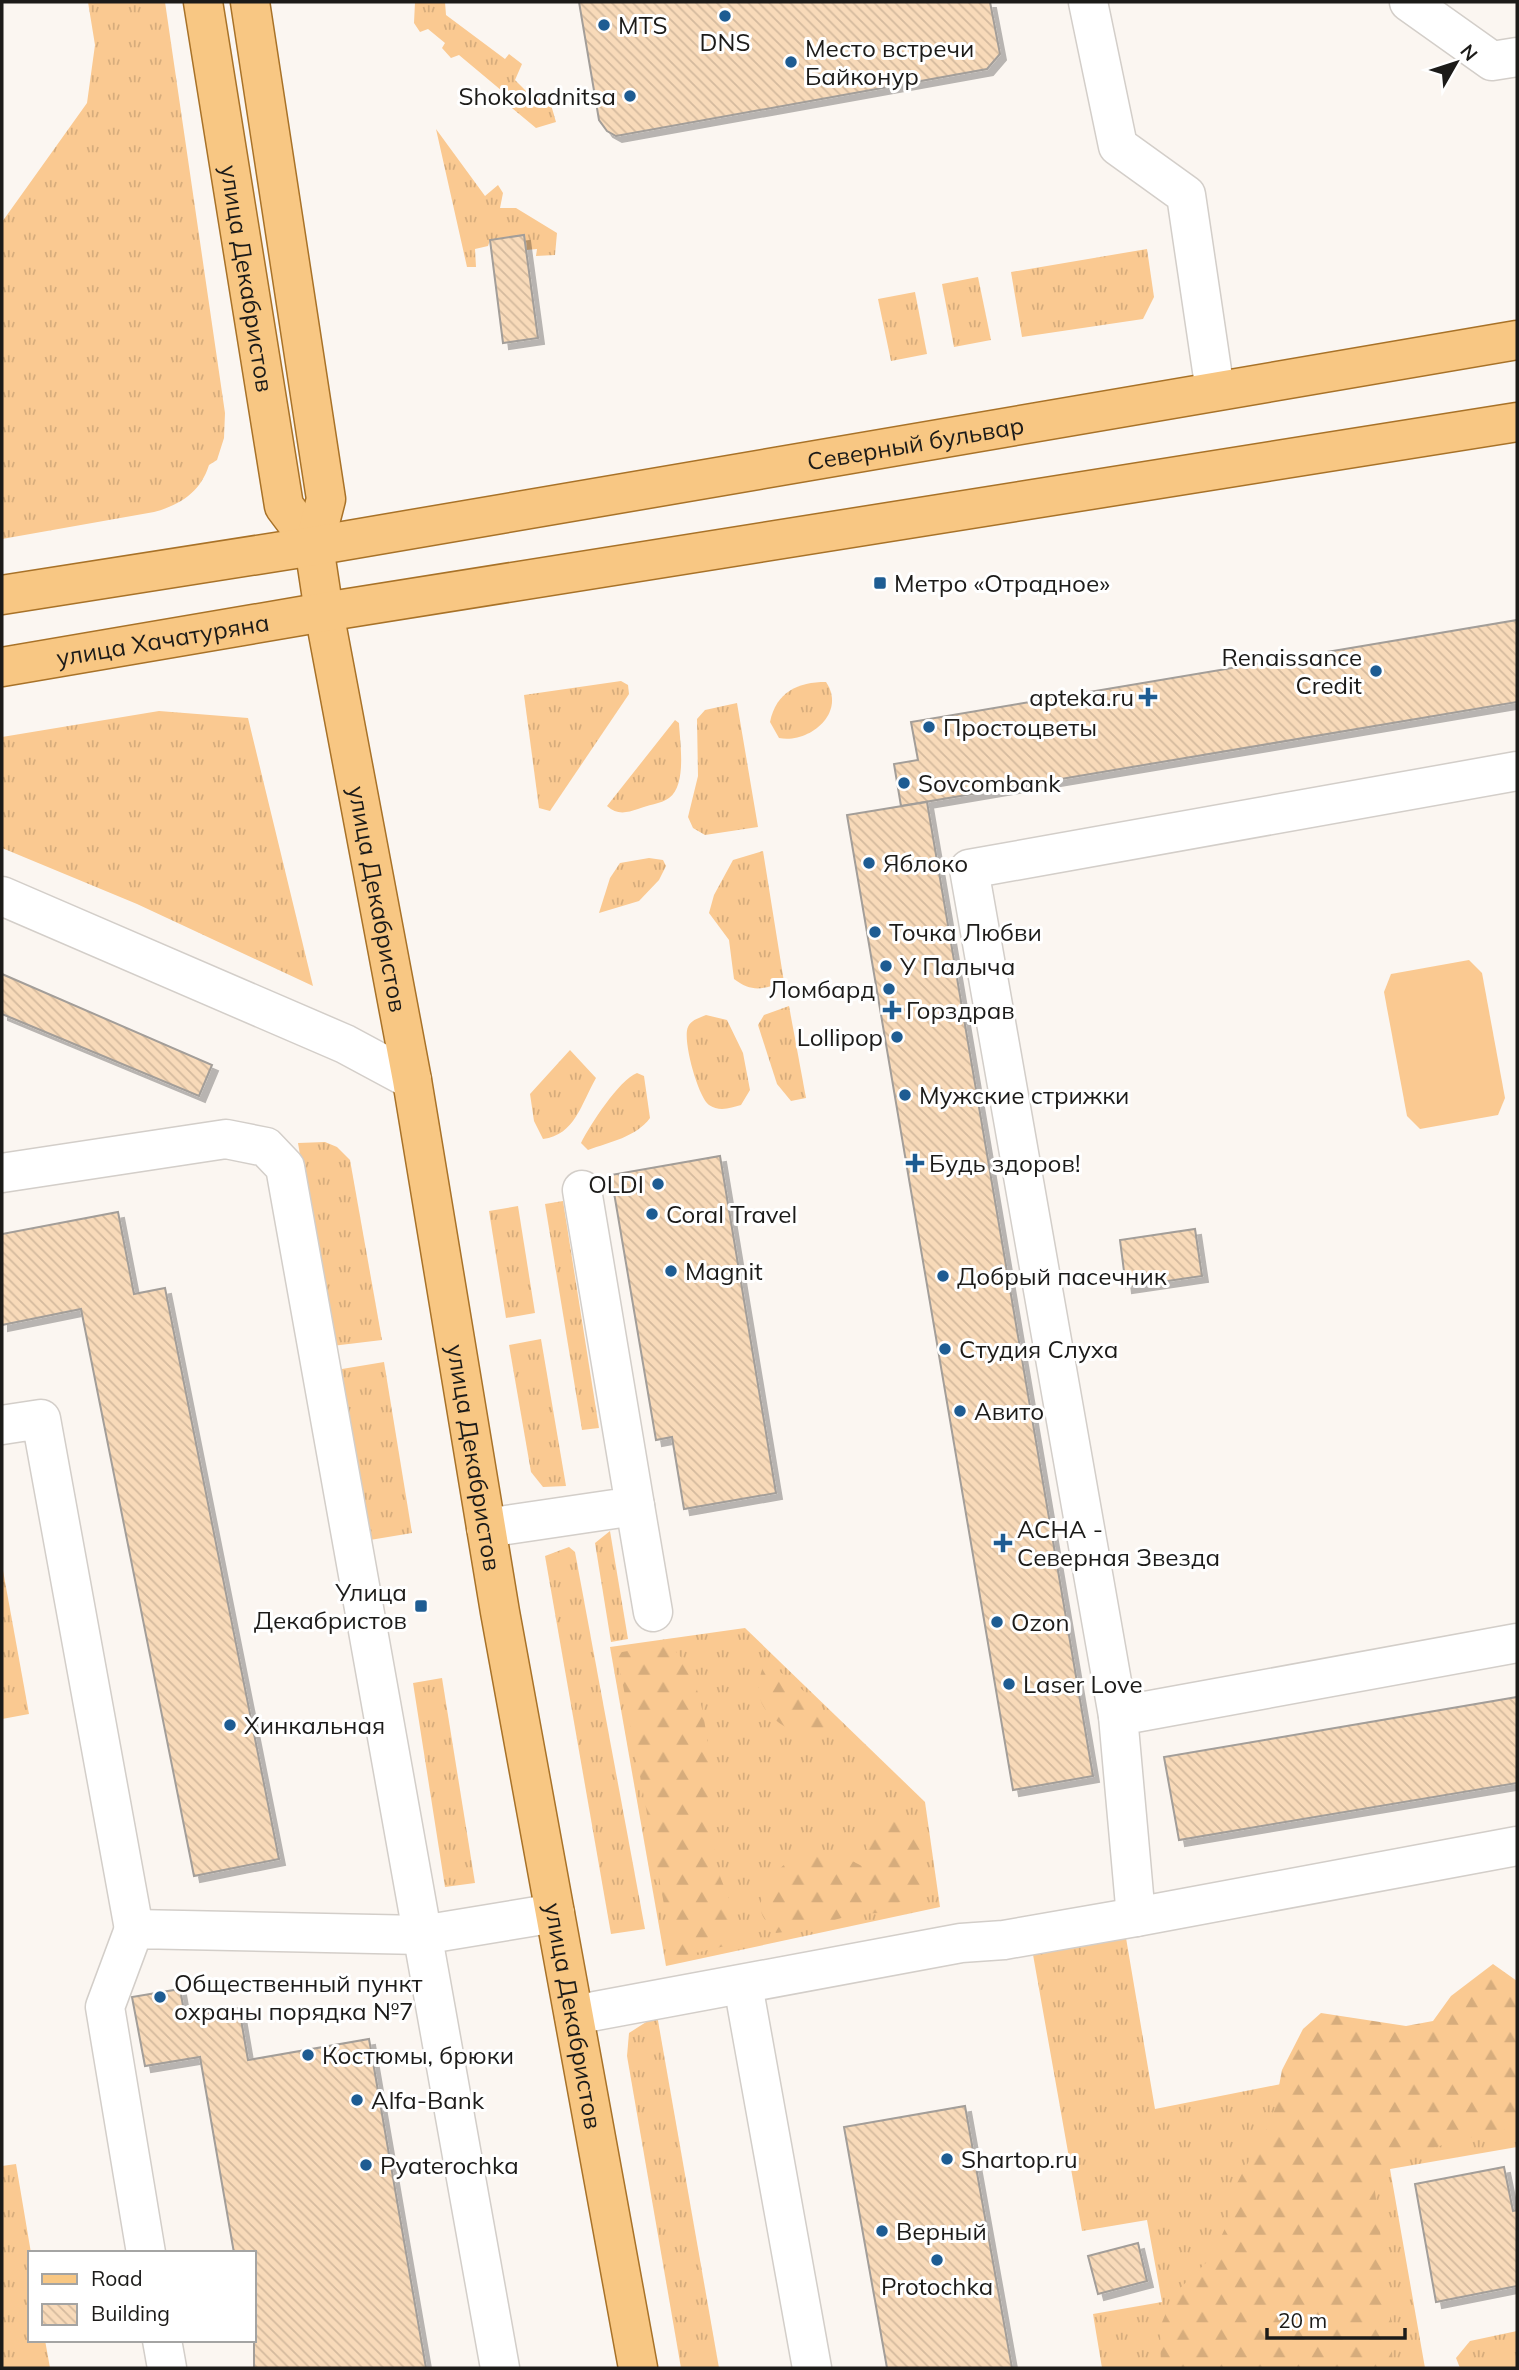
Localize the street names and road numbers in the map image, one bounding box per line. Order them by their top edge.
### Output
street label: улица Декабристов [214,163,280,394]
street label: Северный бульвар [805,410,1026,476]
street label: улица Хачатуряна [54,607,271,672]
street label: улица Декабристов [342,783,414,1015]
street label: улица Декабристов [441,1342,508,1573]
street label: улица Декабристов [538,1900,609,2131]

